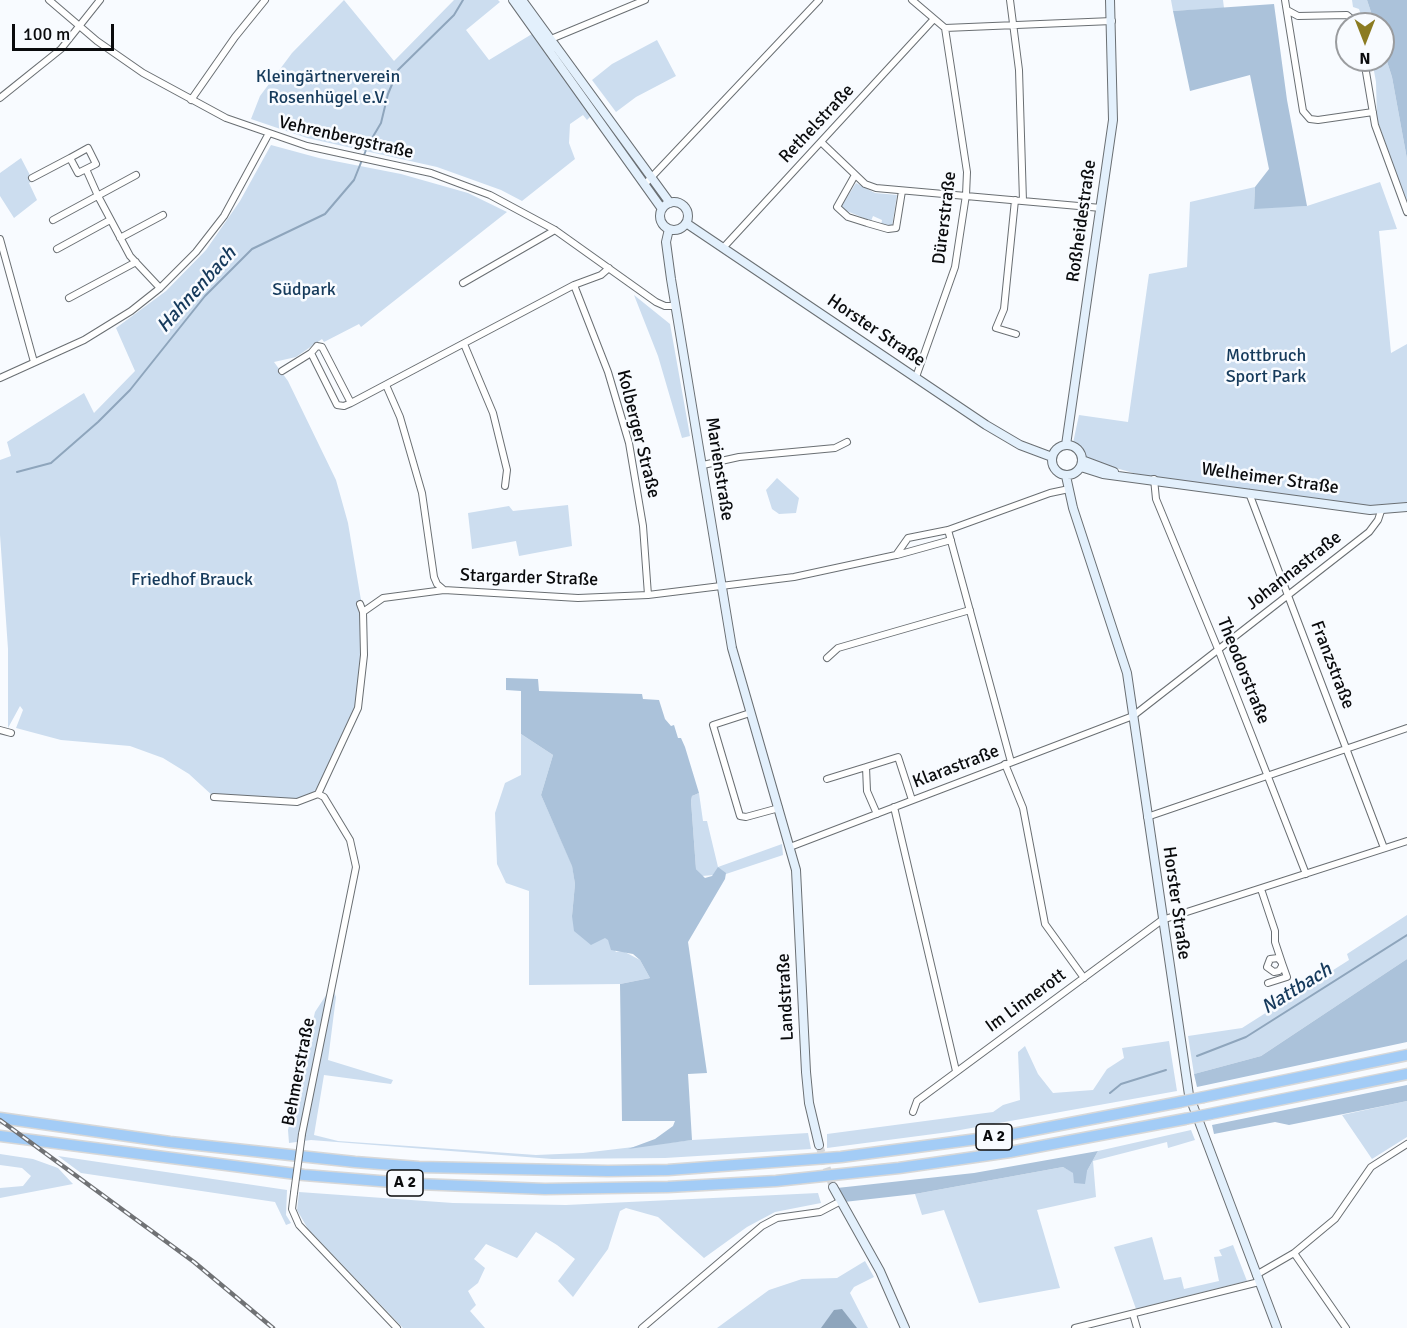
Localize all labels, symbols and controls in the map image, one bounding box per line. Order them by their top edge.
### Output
scale bar [15,12,117,50]
north arrow [1335,12,1395,72]
text: 100 m [23,23,70,45]
text: N [1359,48,1371,68]
park label: Kleingärtnerverein Rosenhügel e.V. [256,66,400,109]
street label: Rethelstraße [775,80,859,168]
street label: Vehrenbergstraße [276,112,416,164]
street label: Roßheidestraße [1063,158,1101,284]
street label: Dürerstraße [929,170,961,266]
water label: Hahnenbach [152,242,242,338]
park label: Südpark [272,279,336,301]
street label: Horster Straße [823,290,929,372]
park label: Mottbruch Sport Park [1226,345,1306,388]
street label: Kolberger Straße [612,368,664,500]
street label: Marienstraße [700,416,738,522]
street label: Welheimer Straße [1200,459,1340,499]
street label: Johannastraße [1242,527,1346,615]
street label: Stargarder Straße [460,565,598,591]
park label: Friedhof Brauck [131,569,253,591]
street label: Theodorstraße [1212,615,1274,727]
street label: Franzstraße [1305,618,1359,712]
street label: Klarastraße [910,741,1002,793]
street label: Horster Straße [1157,845,1195,961]
street label: Landstraße [773,953,799,1041]
water label: Nattbach [1257,958,1337,1020]
street label: Im Linnerott [982,965,1070,1037]
street label: Behmerstraße [278,1016,320,1128]
road number: A 2 [976,1124,1012,1150]
road number: A 2 [387,1170,423,1196]

